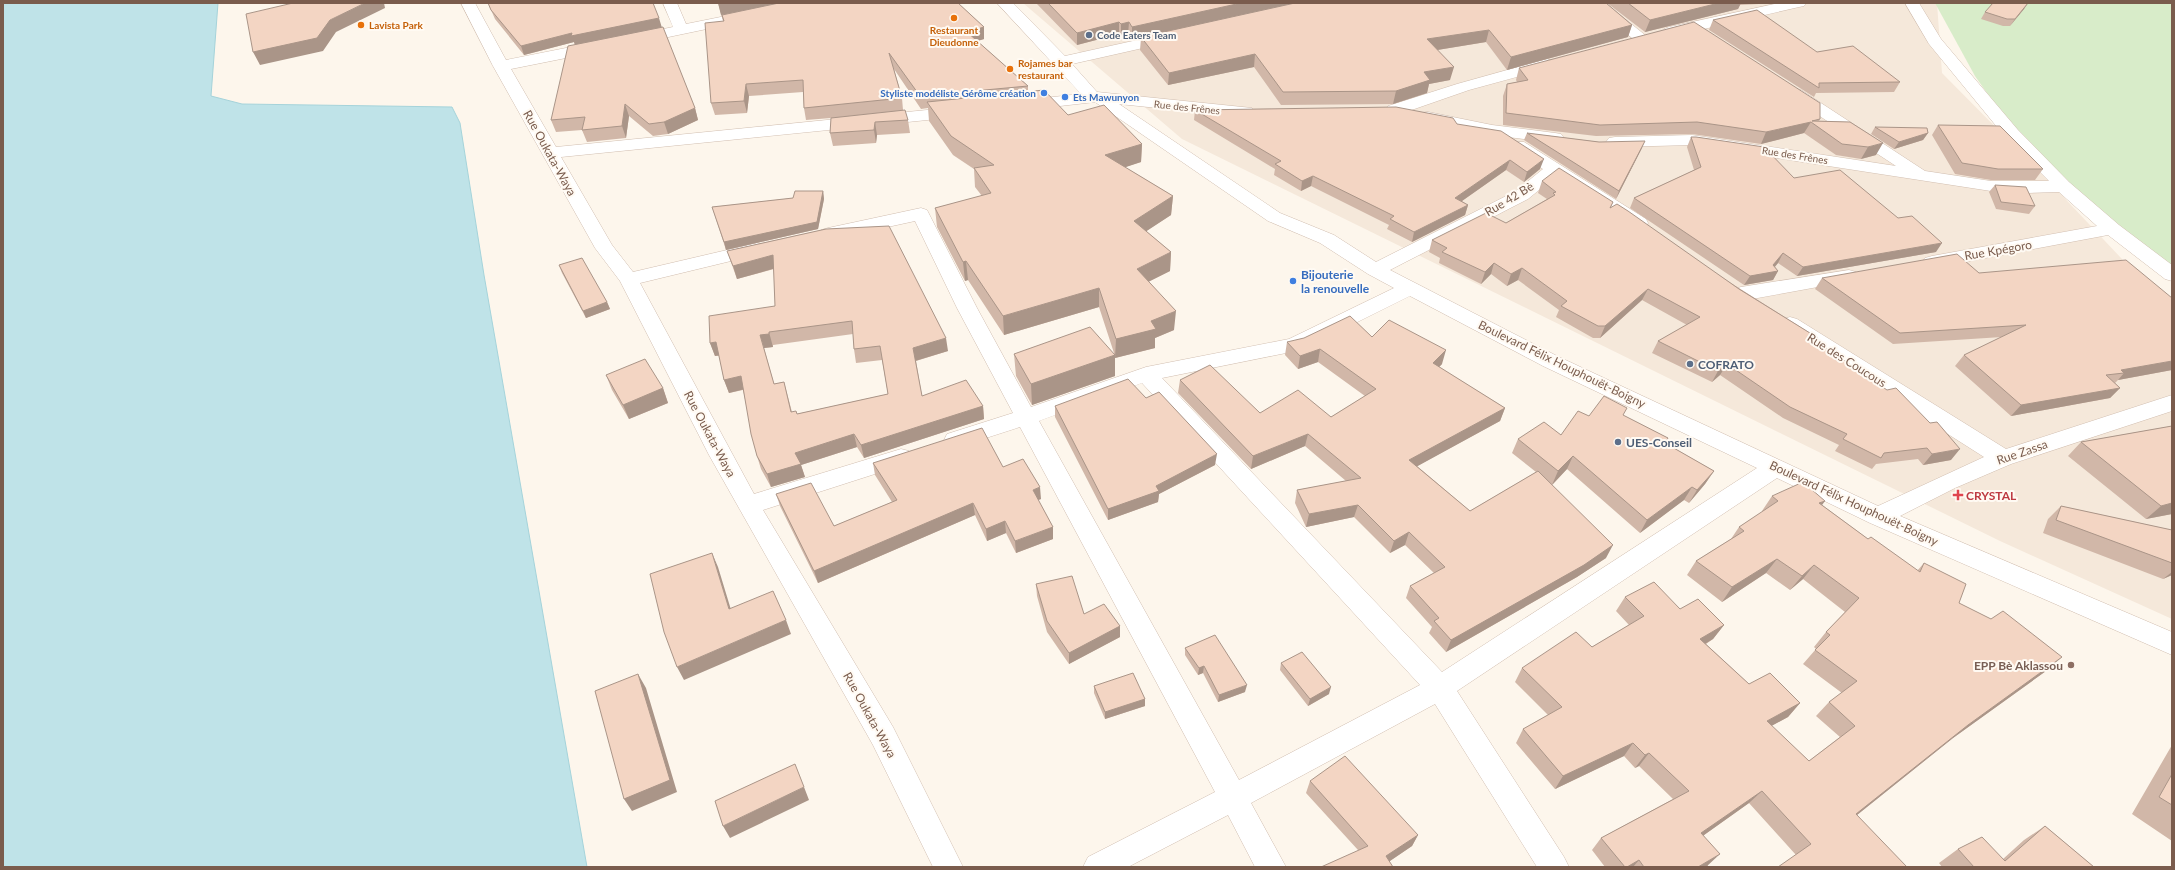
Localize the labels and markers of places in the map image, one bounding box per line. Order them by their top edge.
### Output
marker: Restaurant Dieudonne [949,13,959,23]
place label: Lavista Park [369,19,423,31]
marker: Lavista Park [356,20,366,30]
place label: Restaurant Dieudonne [929,24,979,48]
place label: Code Eaters Team [1097,29,1176,41]
marker: Code Eaters Team [1084,30,1094,40]
place label: Rojames bar restaurant [1018,57,1073,81]
marker: Rojames bar restaurant [1005,64,1015,74]
place label: Styliste modéliste Gérôme création [880,87,1036,99]
marker: Styliste modéliste Gérôme création [1039,88,1049,98]
place label: Ets Mawunyon [1073,91,1139,103]
marker: Ets Mawunyon [1060,92,1070,102]
place label: Bijouterie la renouvelle [1301,267,1370,296]
marker: Bijouterie la renouvelle [1288,276,1298,286]
place label: COFRATO [1698,357,1754,372]
marker: COFRATO [1685,359,1695,369]
place label: UES-Conseil [1626,435,1692,450]
marker: UES-Conseil [1613,437,1623,447]
place label: CRYSTAL [1966,488,2017,503]
marker: CRYSTAL [1953,490,1963,500]
place label: EPP Bè Aklassou [1974,658,2063,673]
marker: EPP Bè Aklassou [2066,660,2076,670]

